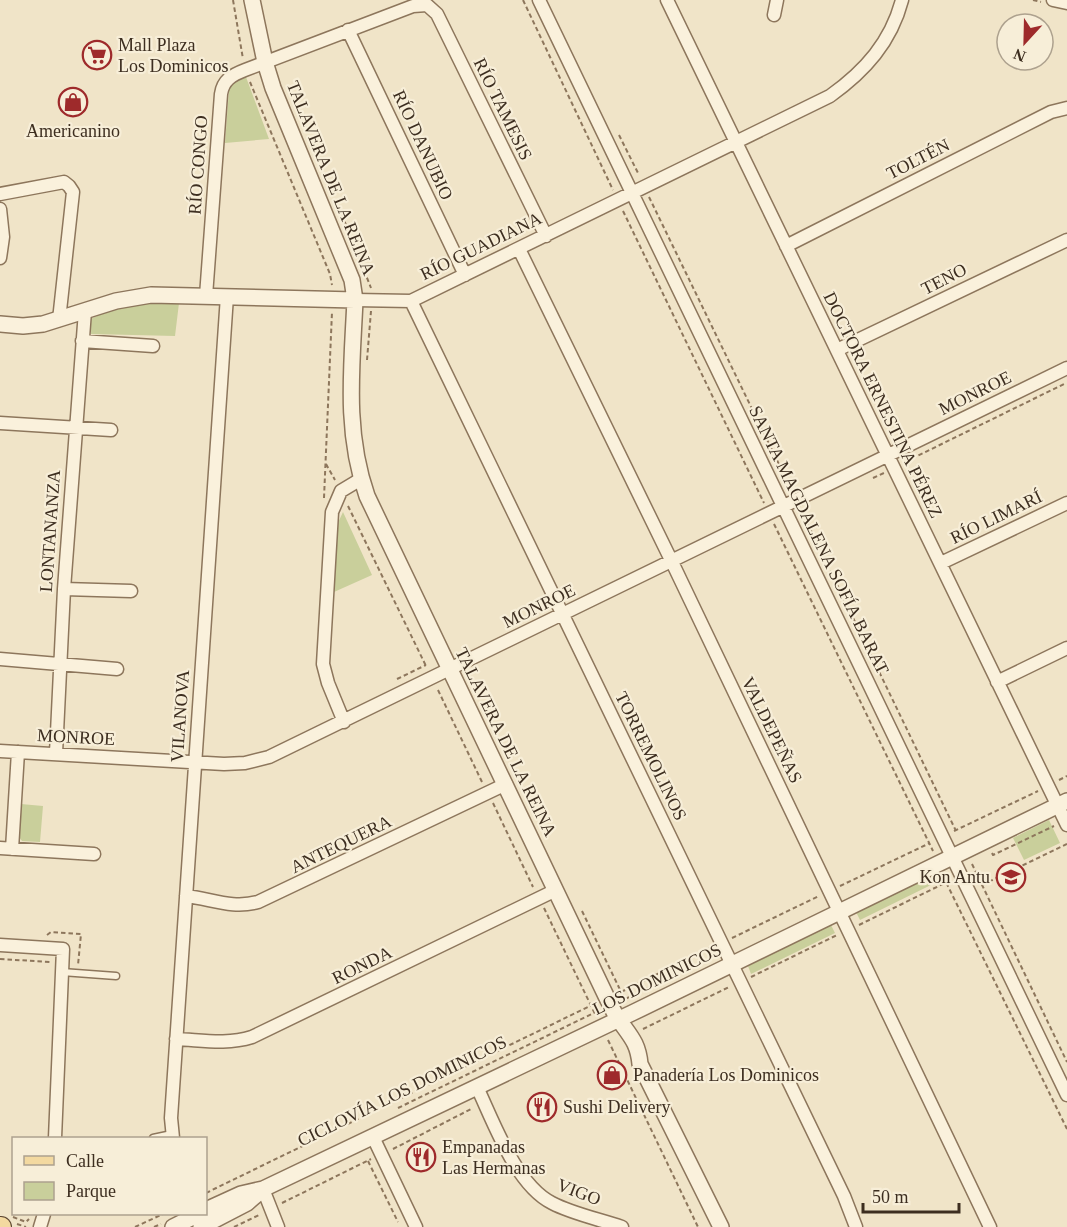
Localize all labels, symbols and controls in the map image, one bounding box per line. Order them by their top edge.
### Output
north arrow [995,12,1055,72]
place label: Mall Plaza Los Dominicos [118,35,229,76]
supermarket icon: Mall Plaza Los Dominicos [81,39,113,71]
text: N [1011,45,1028,65]
street label: RÍO TAMESIS [470,54,537,163]
street label: TALAVERA DE LA REINA [283,78,379,278]
shop icon: Americanino [57,86,89,118]
street label: RÍO DANUBIO [389,87,458,203]
street label: RÍO CONGO [184,115,211,215]
place label: Americanino [26,121,120,141]
street label: TOLTÉN [883,134,953,183]
street label: RÍO GUADIANA [417,207,545,284]
street label: TENO [918,259,970,299]
street label: DOCTORA ERNESTINA PÉREZ [820,288,947,521]
street label: MONROE [936,367,1014,419]
street label: SANTA MAGDALENA SOFÍA BARAT [745,402,894,677]
street label: LONTANANZA [36,469,64,593]
street label: RÍO LIMARÍ [946,485,1045,548]
street label: MONROE [500,580,578,632]
street label: TALAVERA DE LA REINA [451,644,561,840]
street label: VILANOVA [167,669,193,763]
street label: VALDEPEÑAS [738,673,807,786]
street label: TORREMOLINOS [611,688,691,824]
street label: MONROE [37,725,115,749]
street label: ANTEQUERA [287,811,395,877]
school or university icon: Kon Antu [995,861,1027,893]
place label: Kon Antu [919,867,990,887]
street label: LOS DOMINICOS [589,939,725,1019]
street label: RONDA [329,942,395,988]
street label: CICLOVÍA LOS DOMINICOS [294,1031,510,1150]
shop icon: Panadería Los Dominicos [596,1059,628,1091]
place label: Panadería Los Dominicos [633,1065,819,1085]
restaurant icon: Sushi Delivery [526,1091,558,1123]
place label: Sushi Delivery [563,1097,671,1117]
legend [12,1137,207,1215]
place label: Empanadas Las Hermanas [442,1137,545,1178]
restaurant icon: Empanadas Las Hermanas [405,1141,437,1173]
text: Calle [66,1151,104,1171]
street label: VIGO [554,1175,604,1209]
scale bar [863,1176,959,1214]
text: Parque [66,1181,116,1201]
text: 50 m [872,1187,909,1207]

